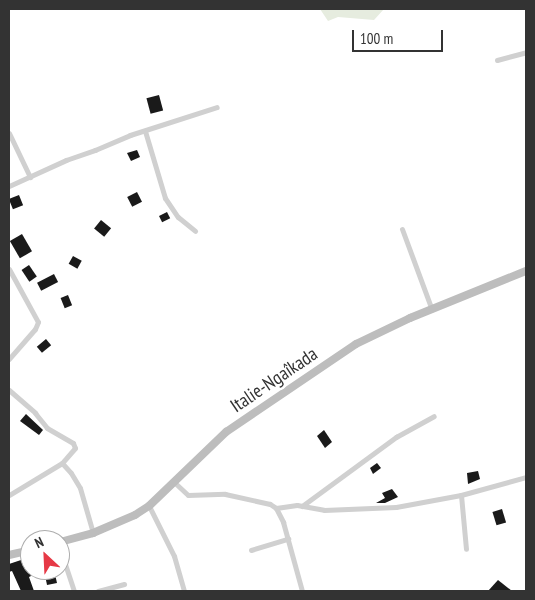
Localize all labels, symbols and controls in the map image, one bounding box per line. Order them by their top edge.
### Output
scale bar [355,20,446,52]
text: 100 m [360,29,393,48]
street label: Italie-Ngaîkada [226,343,322,417]
north arrow [20,530,70,580]
text: N [32,533,46,552]

